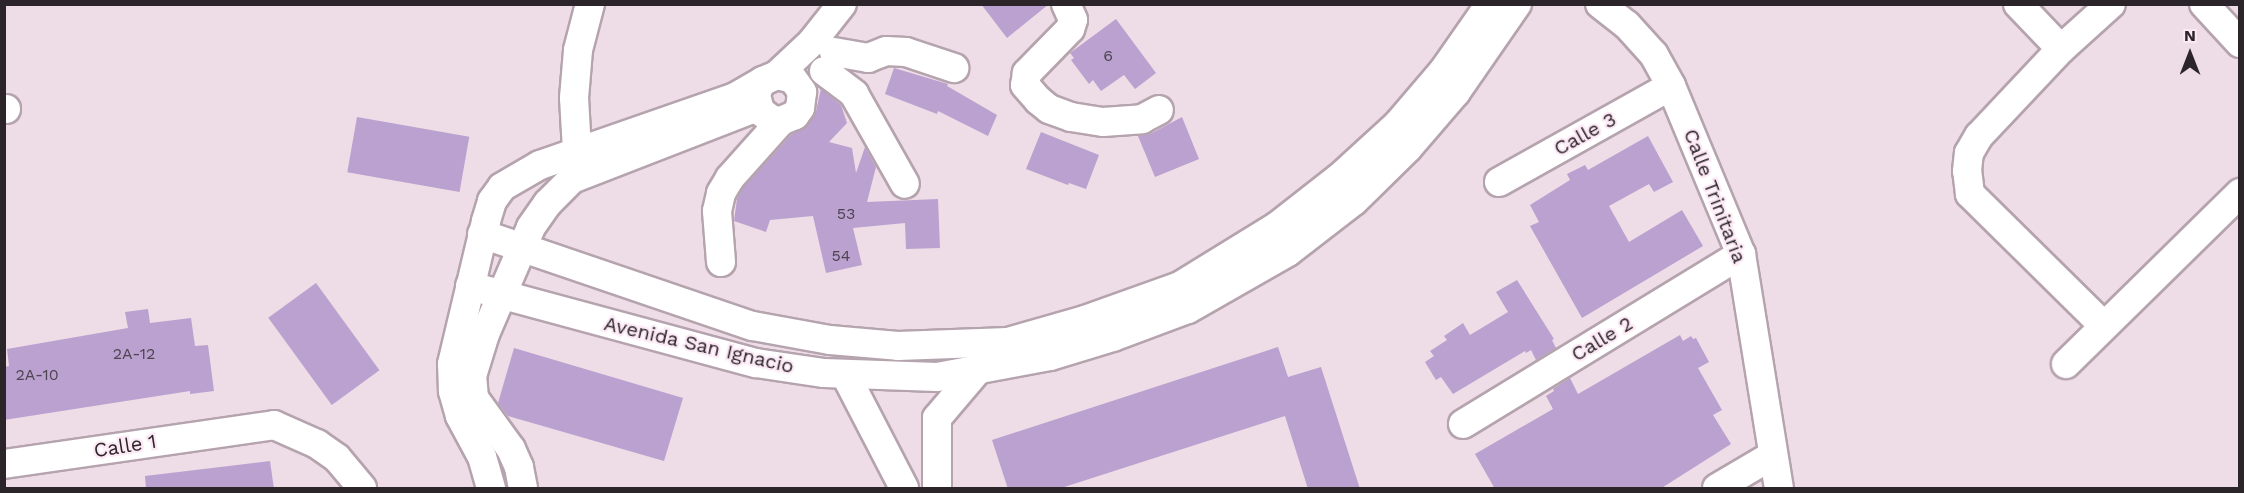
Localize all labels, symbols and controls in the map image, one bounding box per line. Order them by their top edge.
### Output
north arrow [2160,24,2220,84]
text: N [2184,26,2196,45]
house number: 6 [1103,46,1113,66]
street label: Calle 3 [1550,107,1620,161]
street label: Calle Trinitaria [1678,125,1752,267]
house number: 53 [837,204,855,224]
house number: 54 [831,246,851,266]
street label: Avenida San Ignacio [602,311,796,379]
street label: Calle 2 [1567,311,1637,367]
house number: 2A-12 [113,344,155,364]
house number: 2A-10 [15,365,59,385]
street label: Calle 1 [92,429,158,463]

